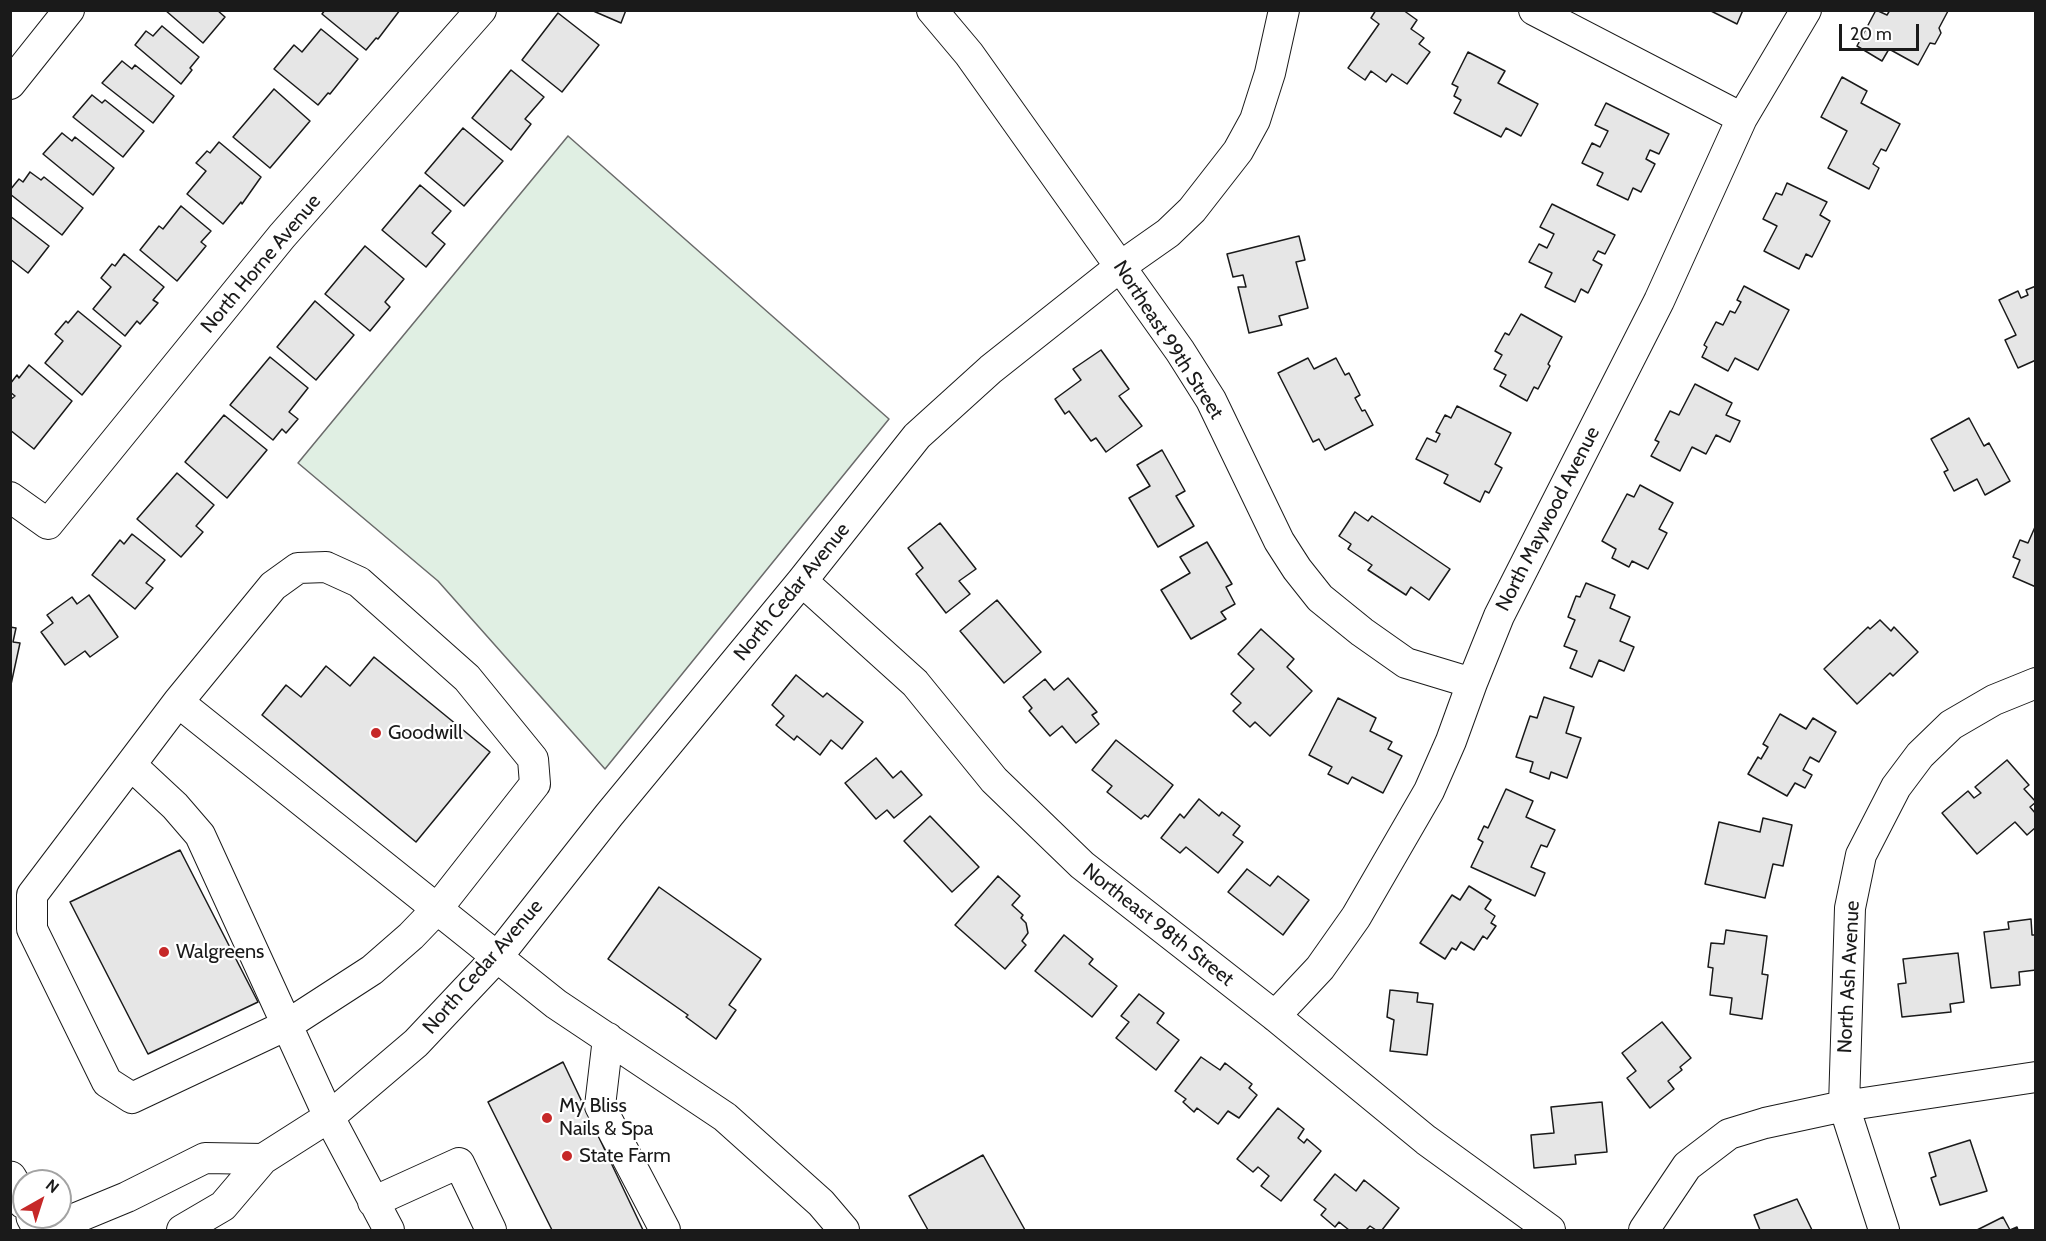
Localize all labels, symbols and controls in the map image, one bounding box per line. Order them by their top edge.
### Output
scale bar [1842,12,1922,50]
text: 20 m [1850,23,1892,45]
street label: North Horne Avenue [196,190,326,338]
street label: Northeast 99th Street [1108,256,1228,424]
street label: North Maywood Avenue [1491,423,1605,615]
street label: North Cedar Avenue [729,518,855,666]
place label: Goodwill [388,721,463,745]
marker: Goodwill [369,726,383,740]
street label: Northeast 98th Street [1078,859,1238,991]
street label: North Cedar Avenue [418,895,548,1039]
street label: North Ash Avenue [1833,900,1865,1054]
place label: Walgreens [176,940,264,964]
marker: Walgreens [157,945,171,959]
place label: My Bliss Nails & Spa [559,1094,653,1141]
marker: My Bliss Nails & Spa [540,1111,554,1125]
place label: State Farm [579,1144,671,1168]
marker: State Farm [560,1149,574,1163]
north arrow [12,1169,72,1229]
text: N [42,1175,63,1197]

